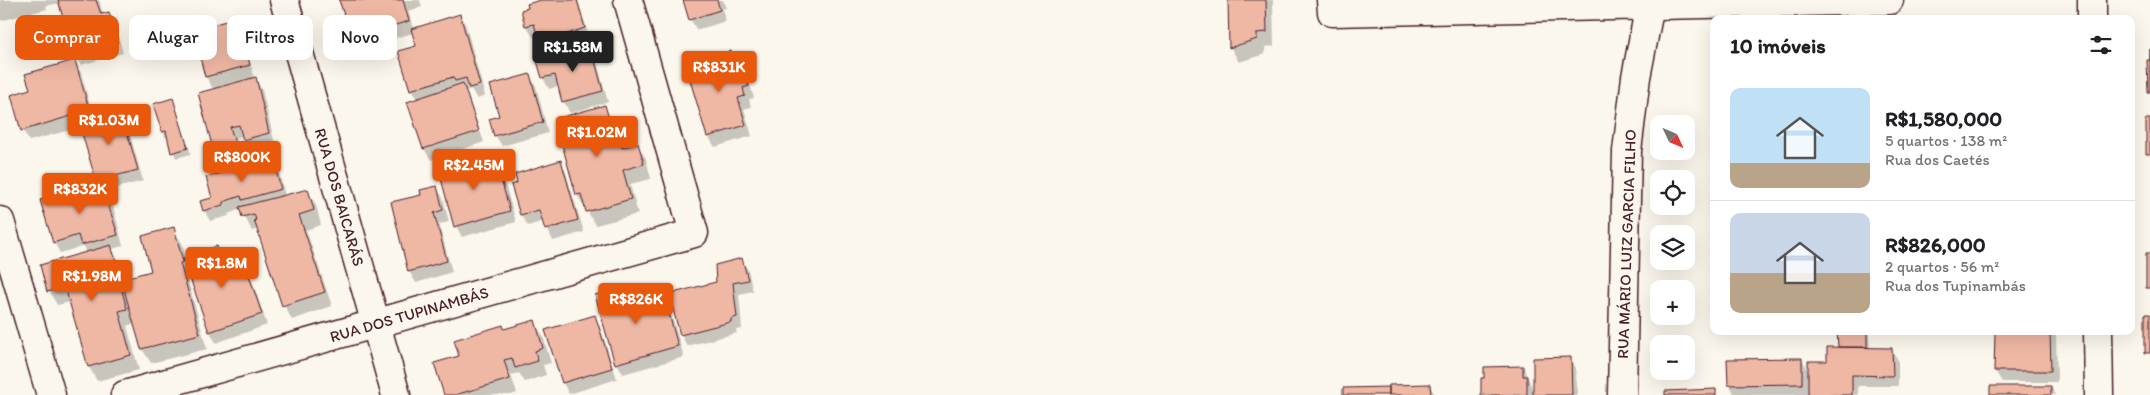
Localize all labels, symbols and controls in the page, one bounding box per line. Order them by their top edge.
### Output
chip: Comprar [15,15,119,60]
chip: Alugar [129,15,217,60]
chip: Filtros [227,15,313,60]
chip: Novo [323,15,397,60]
pin: R$1.58M [527,30,619,73]
icon: filters [2087,31,2115,59]
text: 10 imóveis [1730,33,1826,58]
text: R$1.58M [543,37,603,56]
pin: R$831K [678,51,760,93]
text: R$831K [693,57,745,76]
pin: R$1.03M [63,104,155,146]
text: R$1,580,000 [1885,106,2002,131]
icon: home [1770,108,1830,168]
text: R$1.03M [79,110,139,129]
north arrow [1650,115,1695,160]
map controls [1650,115,1695,380]
pin: R$1.02M [551,116,643,158]
text: R$1.02M [567,122,627,141]
street label: RUA DOS BAICARÁS [311,126,368,268]
street label: RUA MÁRIO LUIZ GARCIA FILHO [1613,129,1640,359]
text: 5 quartos · 138 m² [1885,131,2007,150]
pin: R$800K [201,140,283,183]
text: R$800K [214,147,270,166]
pin: R$2.45M [428,148,520,191]
text: Rua dos Caetés [1885,150,1990,169]
text: R$2.45M [443,155,505,174]
button: locate [1650,170,1695,215]
pin: R$832K [39,172,121,215]
text: R$832K [53,179,107,198]
button: layers [1650,225,1695,270]
text: R$826,000 [1885,232,1986,257]
icon: home [1770,233,1830,293]
pin: R$1.8M [181,246,263,289]
text: R$1.8M [197,253,247,272]
text: 2 quartos · 56 m² [1885,257,1999,276]
pin: R$1.98M [46,260,138,302]
text: R$1.98M [62,266,122,285]
text: Rua dos Tupinambás [1885,276,2026,295]
button: + [1650,280,1695,325]
pin: R$826K [595,282,677,325]
street label: RUA DOS TUPINAMBÁS [328,283,491,346]
text: R$826K [609,289,663,308]
button: − [1650,335,1695,380]

